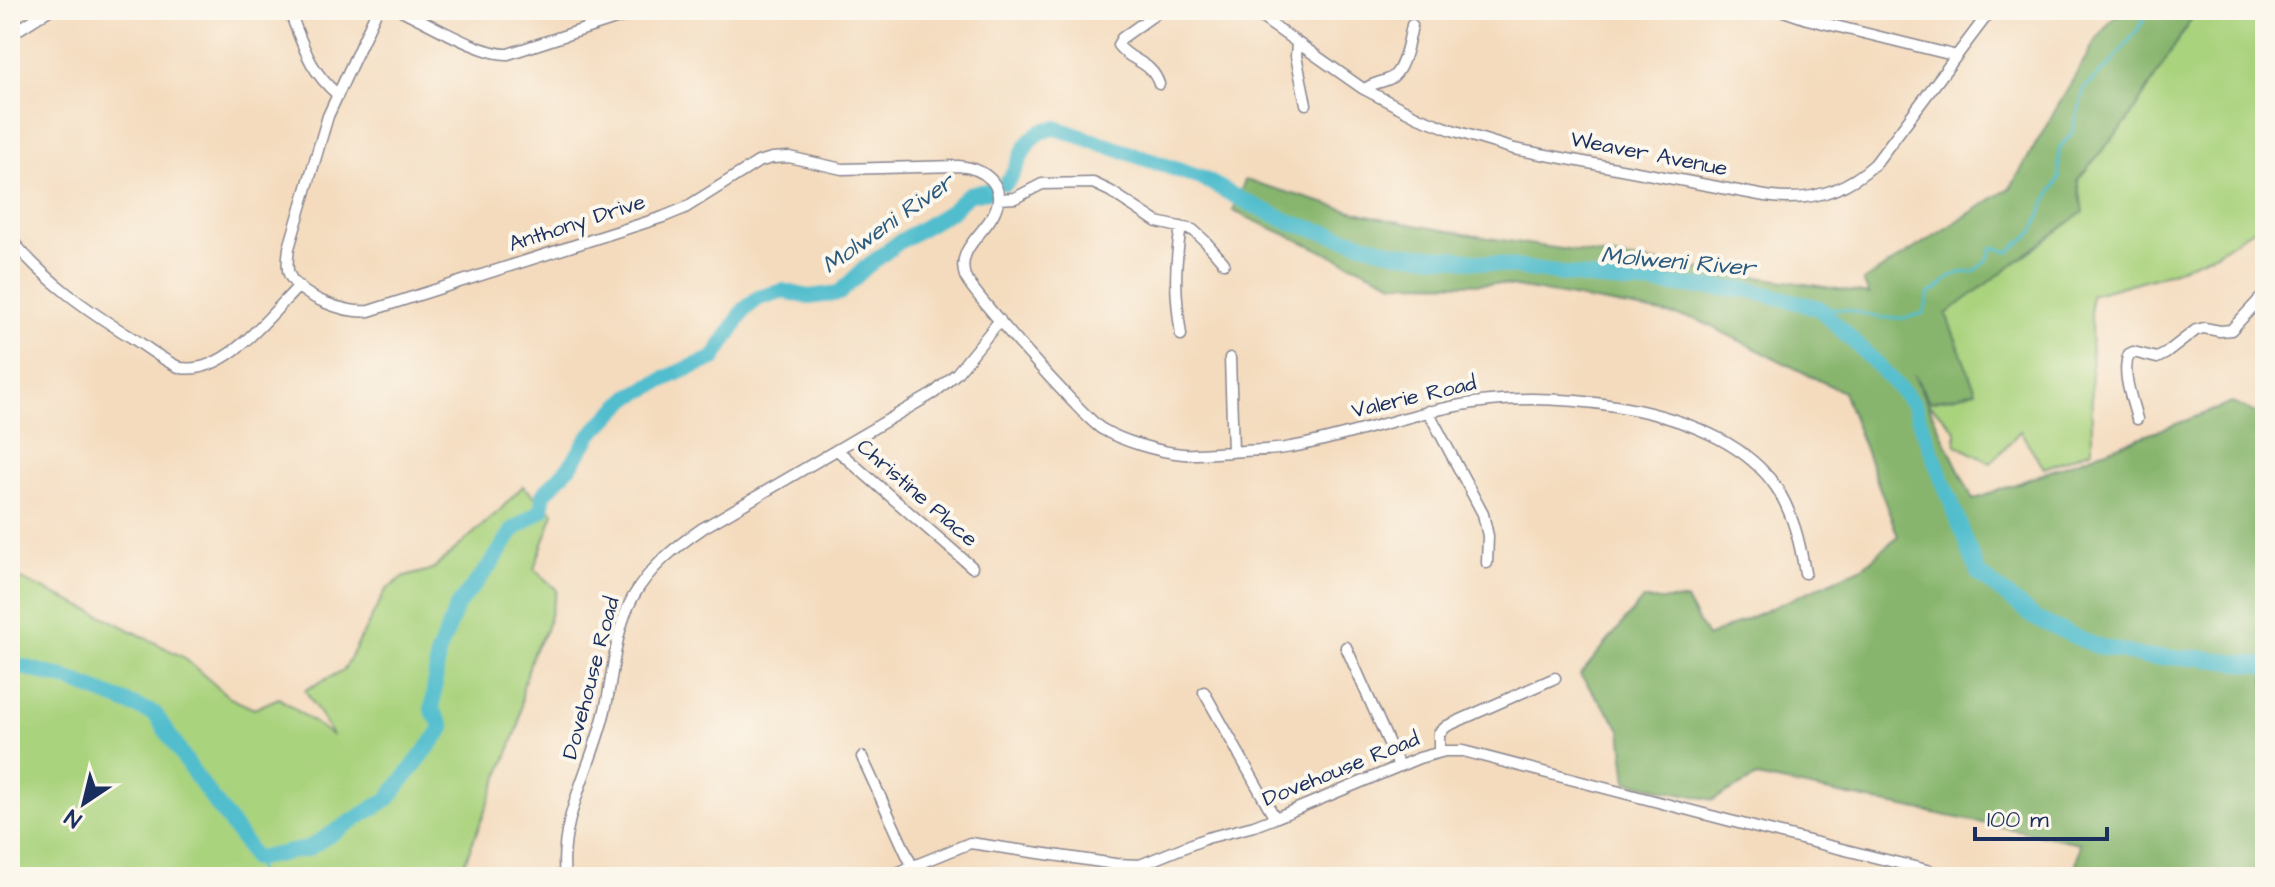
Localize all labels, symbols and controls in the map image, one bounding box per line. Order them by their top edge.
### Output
street label: Weaver Avenue [1568,124,1730,184]
water label: Molweni River [815,164,963,282]
street label: Anthony Drive [505,186,650,261]
water label: Molweni River [1600,238,1759,286]
street label: Valerie Road [1349,368,1479,426]
street label: Christine Place [850,432,984,554]
street label: Dovehouse Road [554,593,628,763]
street label: Dovehouse Road [1258,723,1424,815]
north arrow [44,763,124,843]
scale bar [1975,791,2107,841]
text: N [59,801,88,835]
text: 100 m [1987,803,2049,837]

